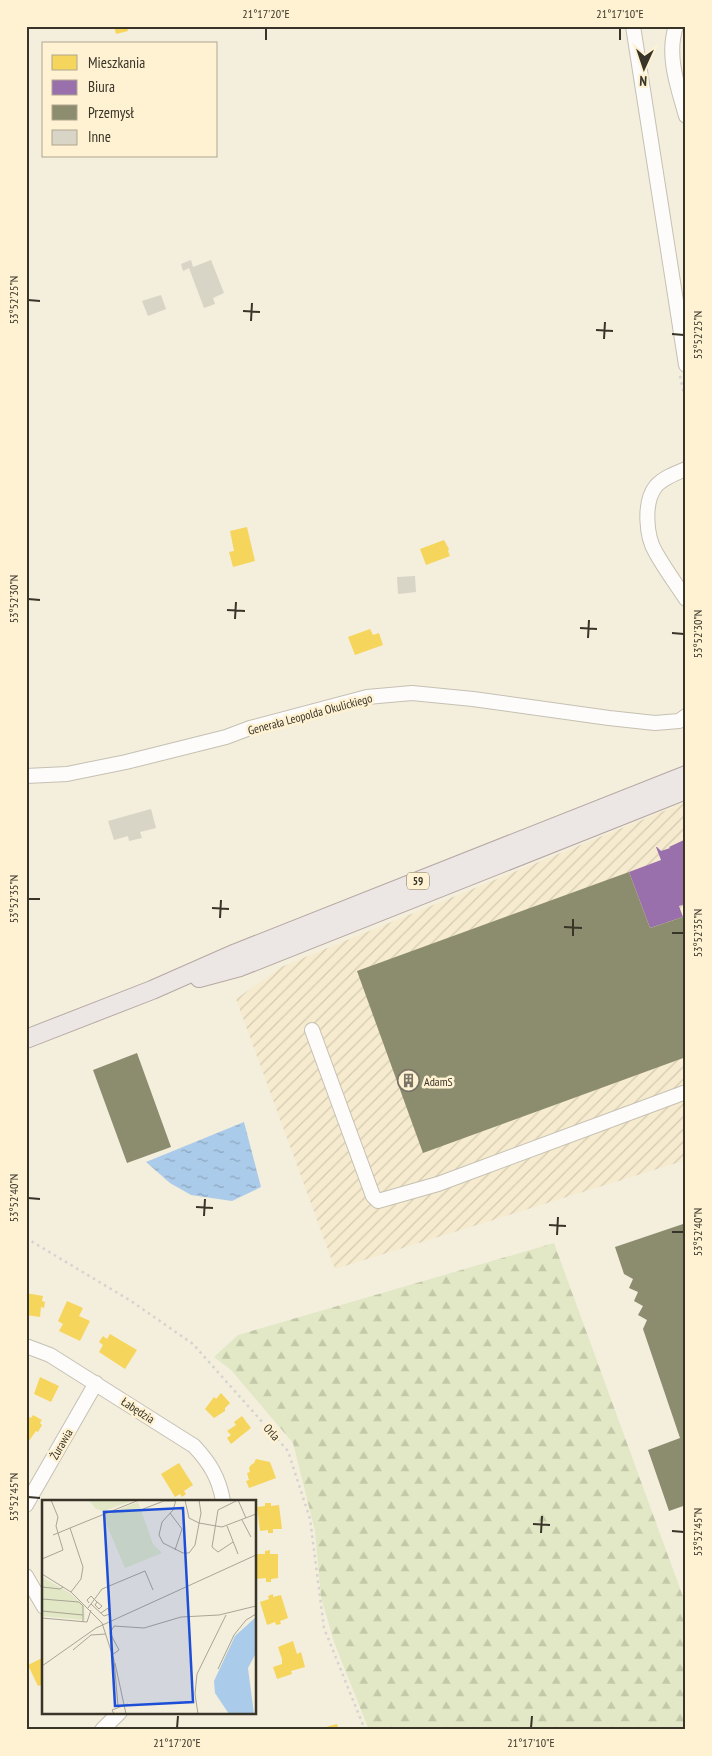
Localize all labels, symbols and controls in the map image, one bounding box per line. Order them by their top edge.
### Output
text: 21°17'20"E [242,6,290,21]
text: 21°17'10"E [596,6,644,21]
legend [42,42,218,158]
north arrow [620,42,670,92]
text: Mieszkania [88,53,145,72]
text: N [639,72,648,90]
text: Biura [88,77,115,96]
text: Przemysł [88,103,134,122]
text: Inne [88,127,111,146]
text: 53°52'25"N [6,276,21,324]
text: 53°52'25"N [690,311,705,359]
text: 53°52'30"N [6,575,21,623]
text: 53°52'30"N [690,610,705,658]
street label: Generała Leopolda Okulickiego [246,690,374,738]
road number: 59 [407,872,429,889]
text: 53°52'35"N [6,875,21,923]
text: 53°52'35"N [690,909,705,957]
building icon: AdamS [396,1069,420,1093]
place label: AdamS [424,1074,453,1089]
text: 53°52'40"N [6,1174,21,1222]
text: 53°52'40"N [690,1208,705,1256]
street label: Łabędzia [119,1394,158,1426]
street label: Orla [261,1420,284,1444]
street label: Żurawia [46,1426,76,1462]
text: 53°52'45"N [6,1473,21,1521]
inset map [42,1500,256,1714]
text: 53°52'45"N [690,1508,705,1556]
text: 21°17'20"E [153,1735,201,1750]
text: 21°17'10"E [507,1735,555,1750]

